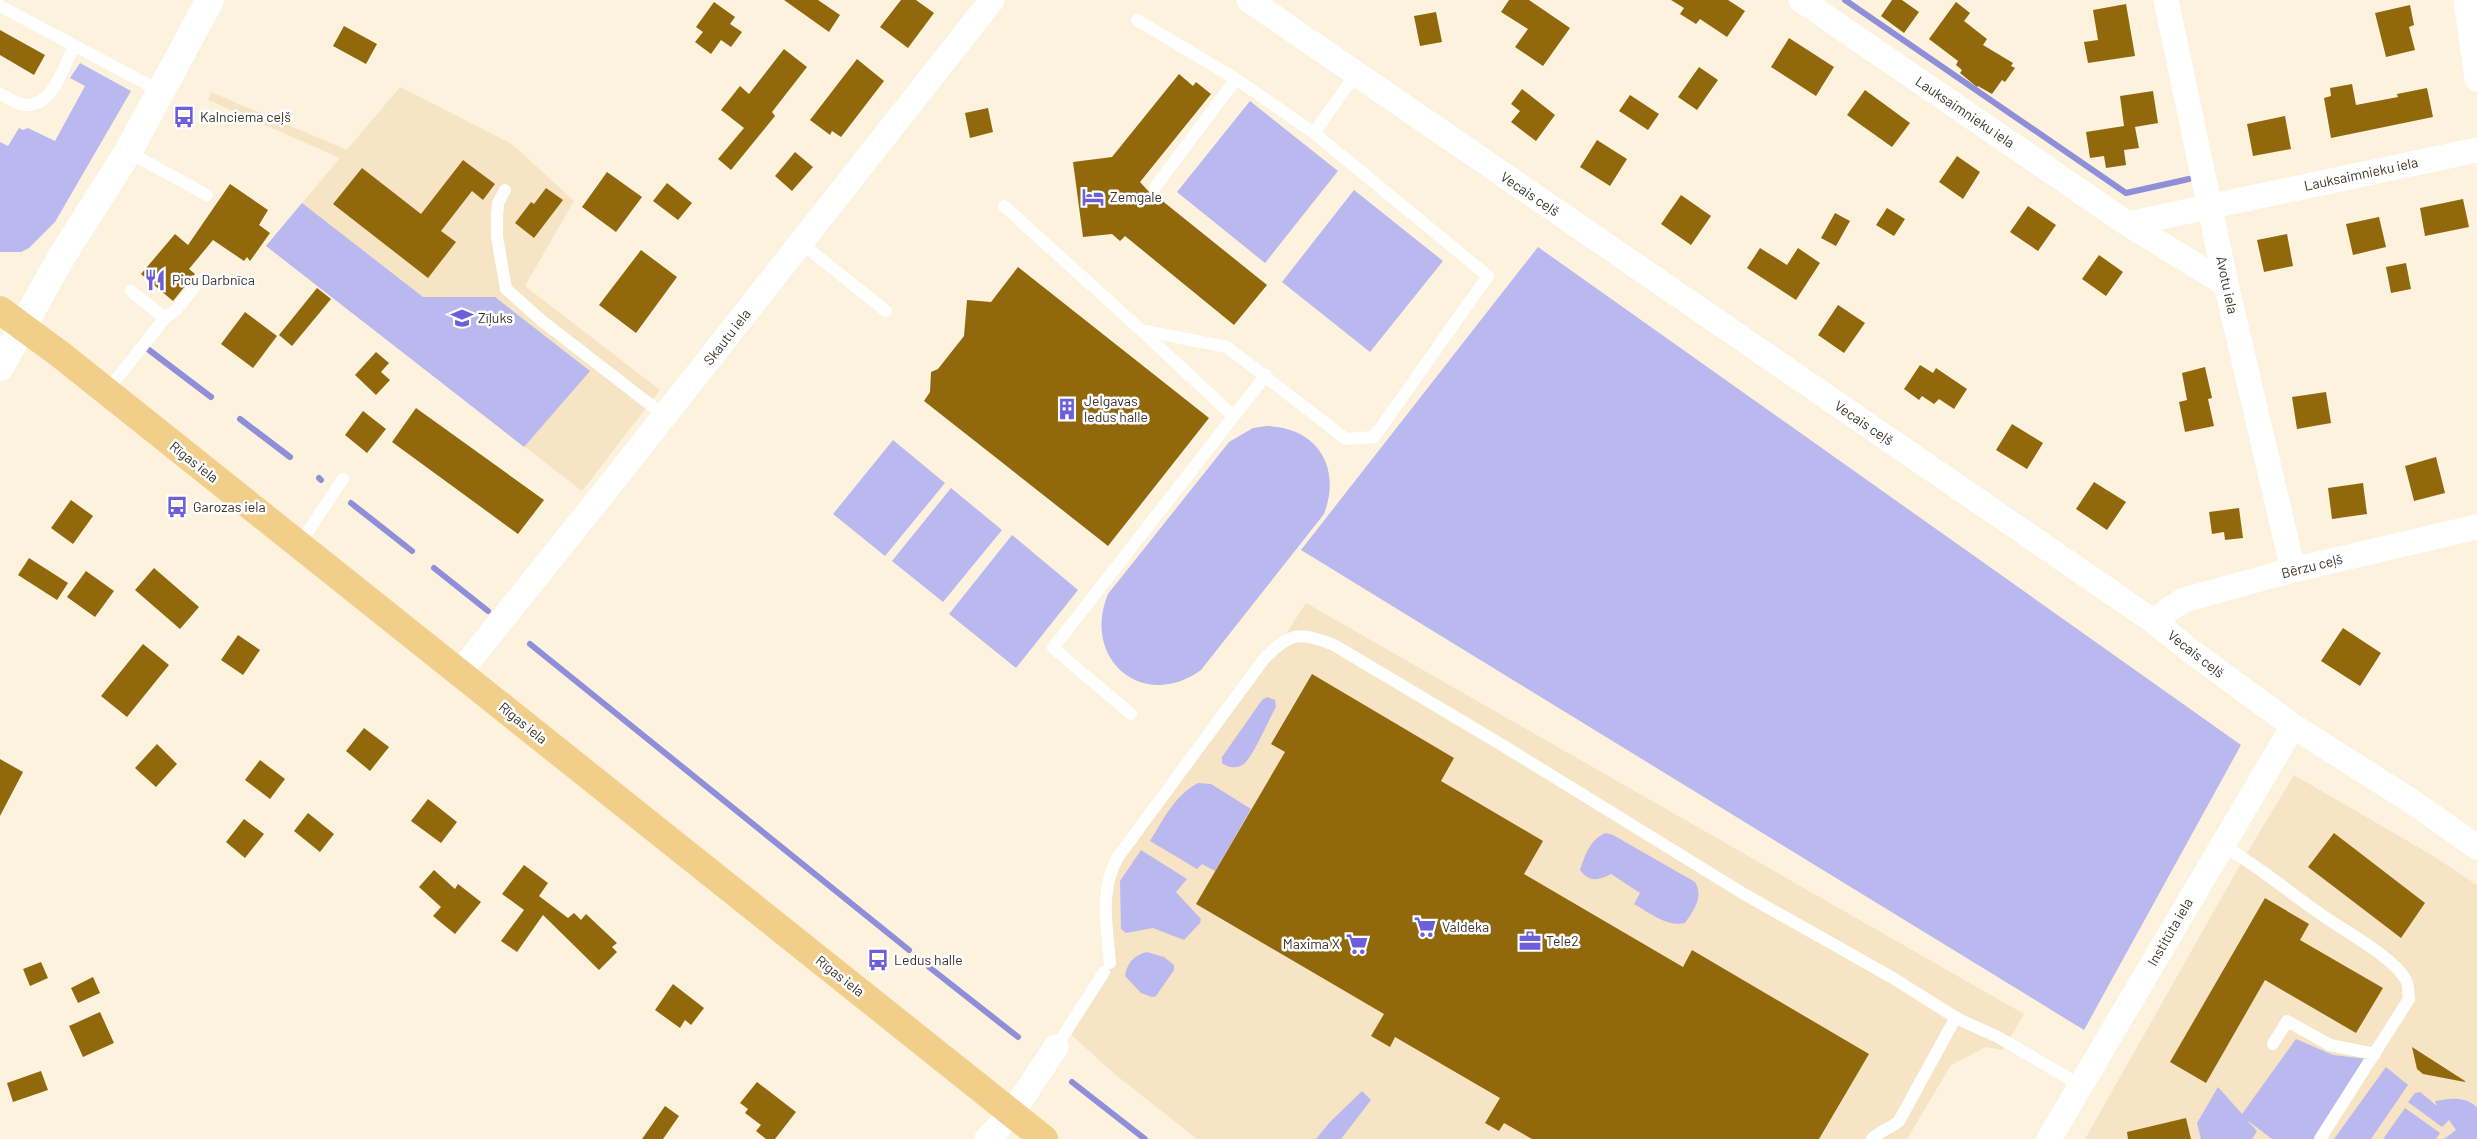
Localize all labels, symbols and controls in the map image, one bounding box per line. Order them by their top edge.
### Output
street label: Lauksaimnieku iela [1912,72,2018,151]
bus stop icon: Kalnciema ceļš [171,104,197,130]
place label: Kalnciema ceļš [200,108,291,125]
street label: Lauksaimnieku iela [2302,153,2419,194]
street label: Vecais ceļš [1498,168,1563,220]
hotel icon: Zemgale [1080,184,1106,210]
place label: Zemgale [1110,188,1162,205]
street label: Avotu iela [2213,254,2242,315]
restaurant icon: Picu Darbnīca [142,267,168,293]
place label: Picu Darbnīca [172,271,255,288]
school or university icon: Zīļuks [449,305,475,331]
street label: Skautu iela [699,305,754,368]
place label: Zīļuks [478,309,513,326]
place label: Jelgavas ledus halle [1084,392,1148,425]
building icon: Jelgavas ledus halle [1054,396,1080,422]
street label: Vecais ceļš [1832,397,1897,449]
street label: Rīgas iela [167,437,222,486]
bus stop icon: Garozas iela [164,494,190,520]
place label: Garozas iela [193,498,266,515]
street label: Bērzu ceļš [2279,550,2345,581]
street label: Vecais ceļš [2165,626,2228,681]
street label: Rīgas iela [496,698,551,747]
street label: Institūta iela [2143,895,2196,969]
supermarket icon: Valdeka [1412,914,1438,940]
place label: Valdeka [1442,918,1489,935]
office icon: Tele2 [1517,928,1543,954]
supermarket icon: Maxima X [1344,931,1370,957]
place label: Tele2 [1546,932,1579,949]
place label: Maxima X [1283,935,1340,952]
bus stop icon: Ledus halle [865,947,891,973]
street label: Rīgas iela [813,951,868,1000]
place label: Ledus halle [894,951,963,968]

